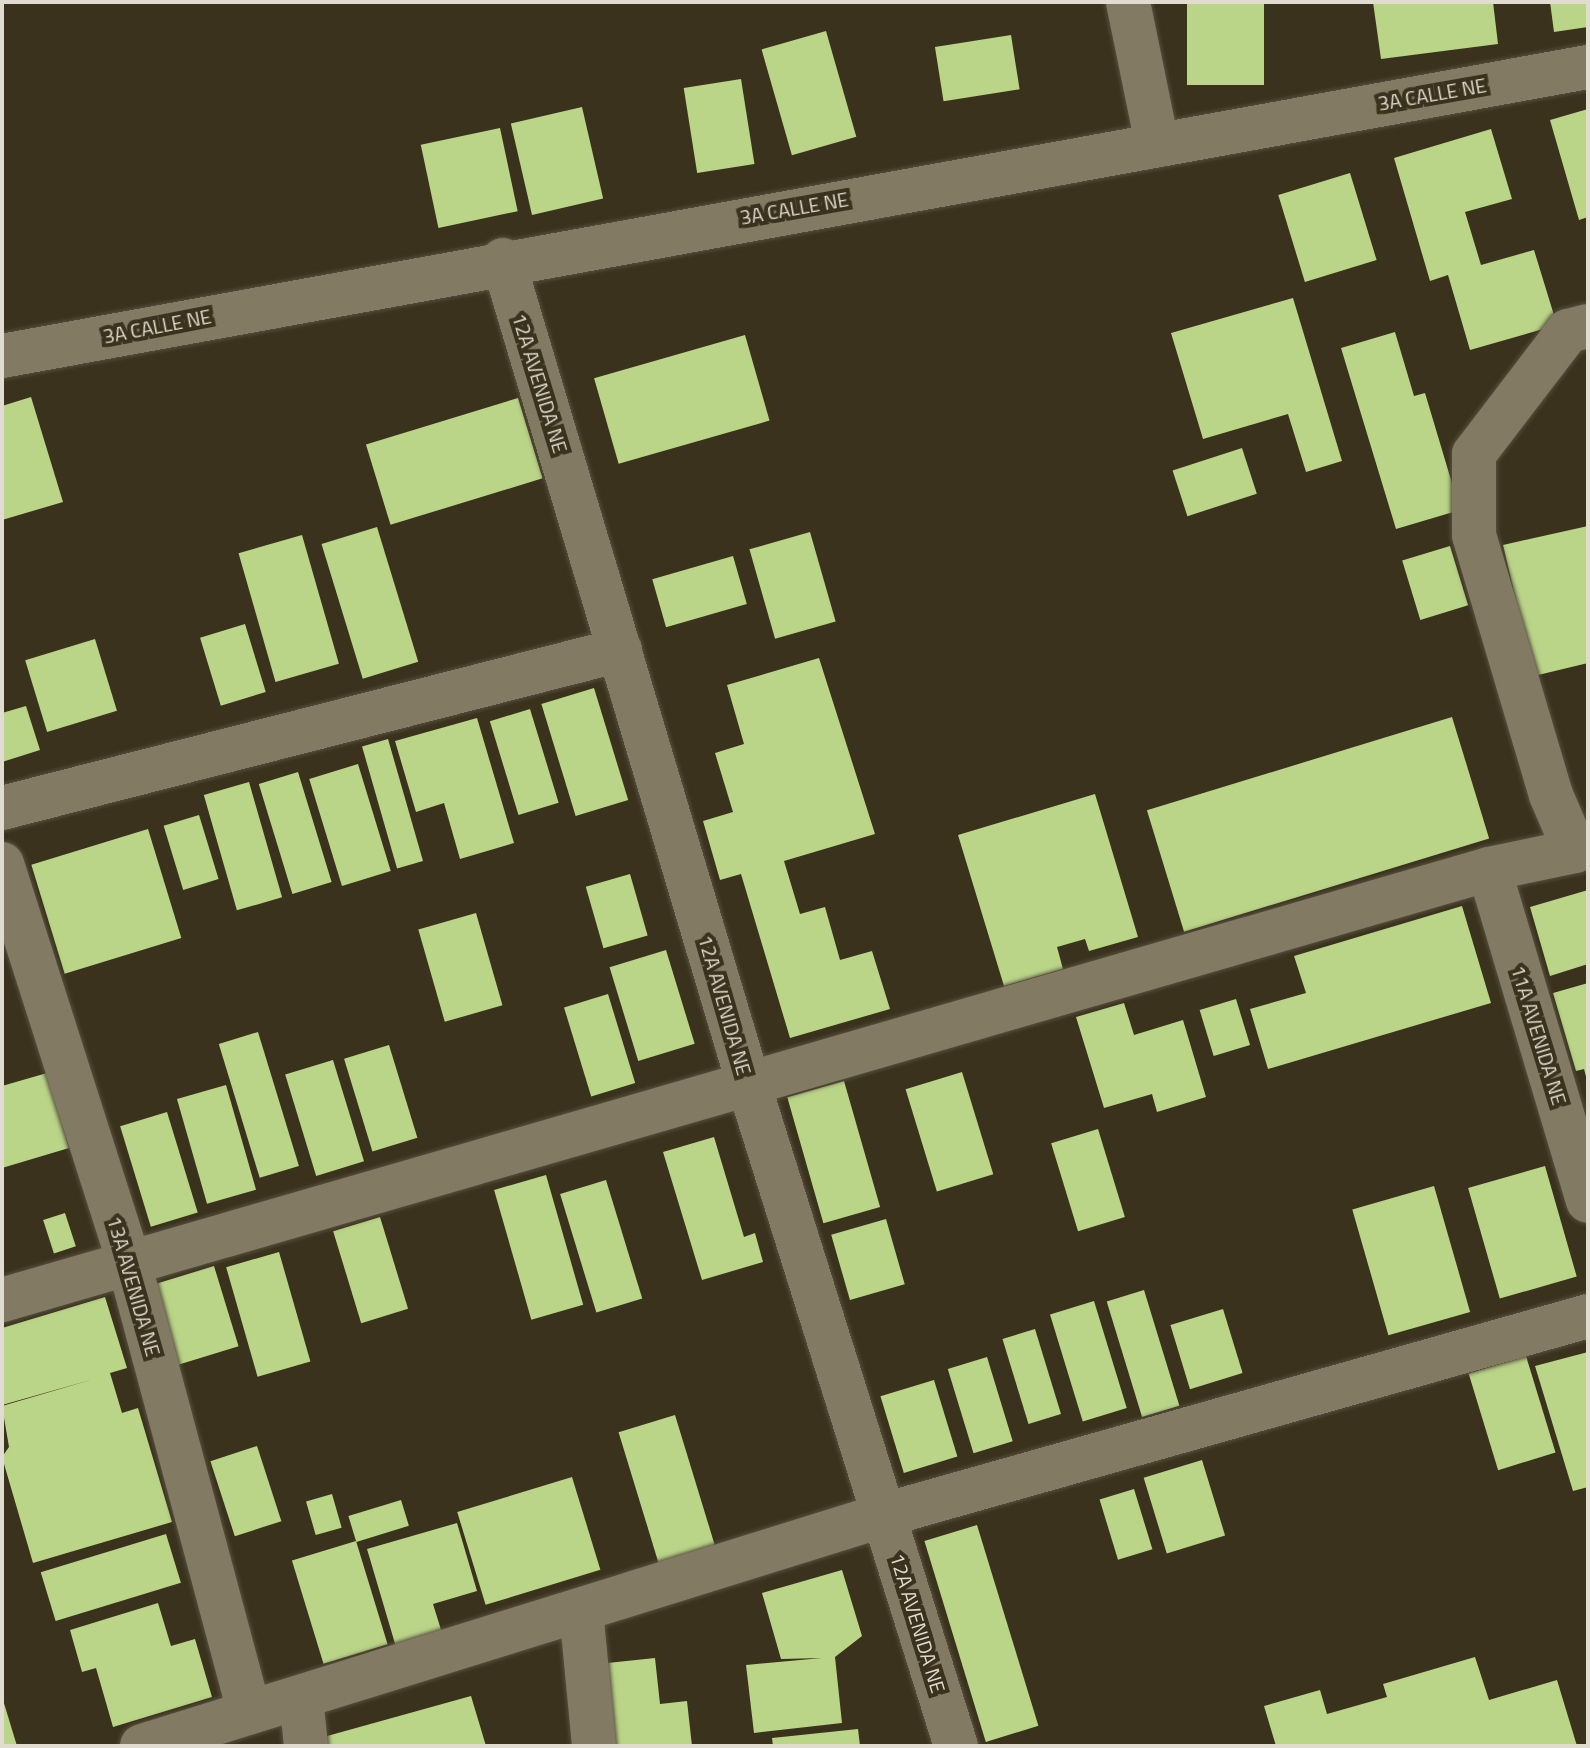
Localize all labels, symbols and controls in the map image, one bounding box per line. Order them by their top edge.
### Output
street label: 3A CALLE NE [1376,73,1488,115]
street label: 3A CALLE NE [738,187,850,229]
street label: 3A CALLE NE [101,304,213,348]
street label: 12A AVENIDA NE [507,310,573,456]
street label: 12A AVENIDA NE [694,932,756,1078]
street label: 11A AVENIDA NE [1506,962,1572,1108]
street label: 13A AVENIDA NE [103,1213,165,1359]
street label: 12A AVENIDA NE [885,1550,951,1696]

